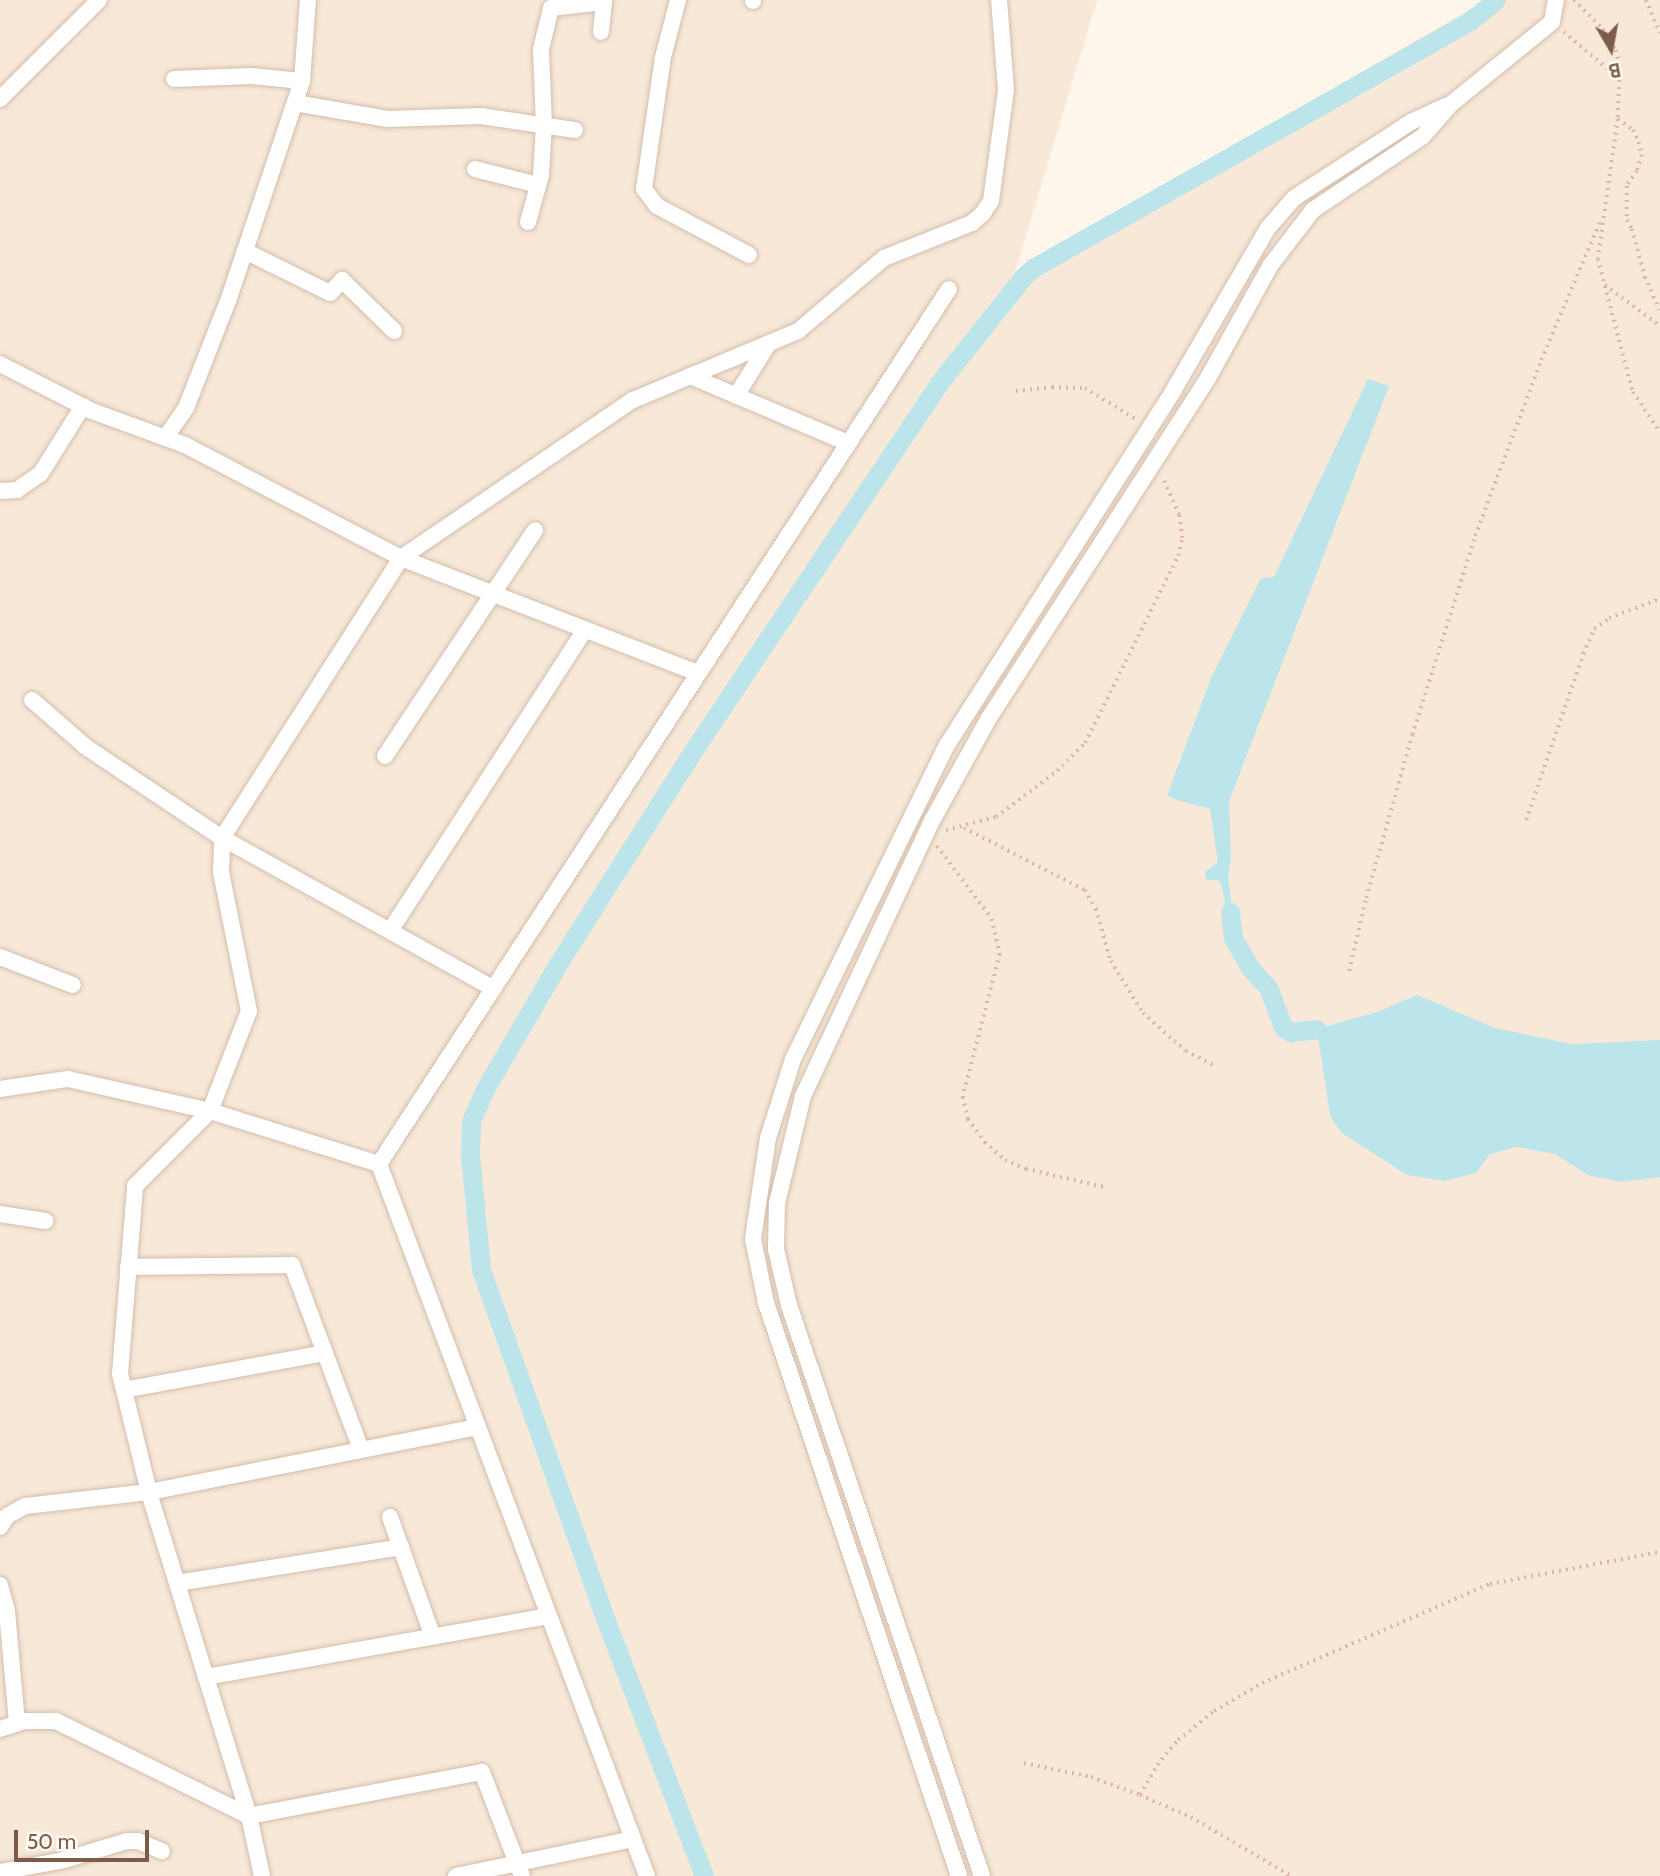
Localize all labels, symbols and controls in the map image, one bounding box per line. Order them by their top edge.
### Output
north arrow [1576,14,1646,84]
text: B [1607,58,1623,83]
scale bar [18,1816,152,1860]
text: 50 m [27,1829,76,1854]

